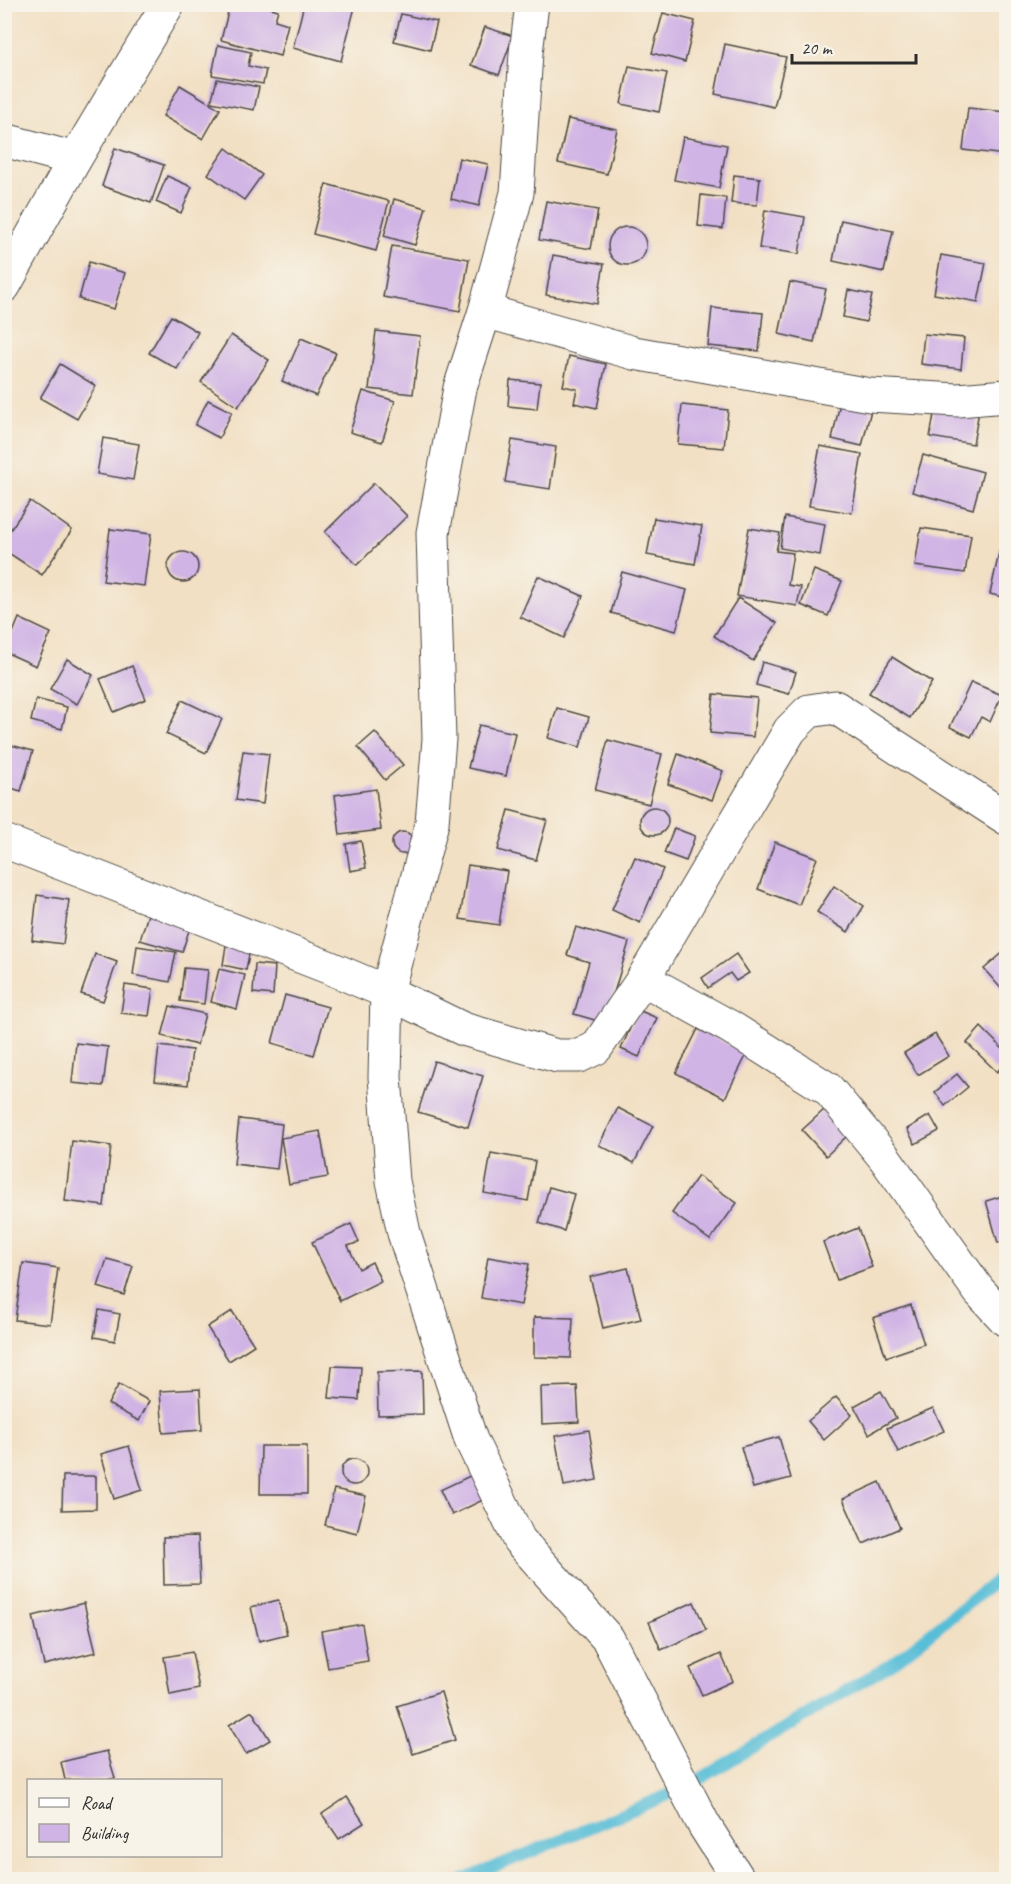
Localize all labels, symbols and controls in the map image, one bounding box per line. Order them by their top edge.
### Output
scale bar [792,27,916,65]
text: 20 m [801,37,834,59]
legend [27,1779,222,1857]
text: Road [81,1792,114,1814]
text: Building [81,1822,130,1844]

